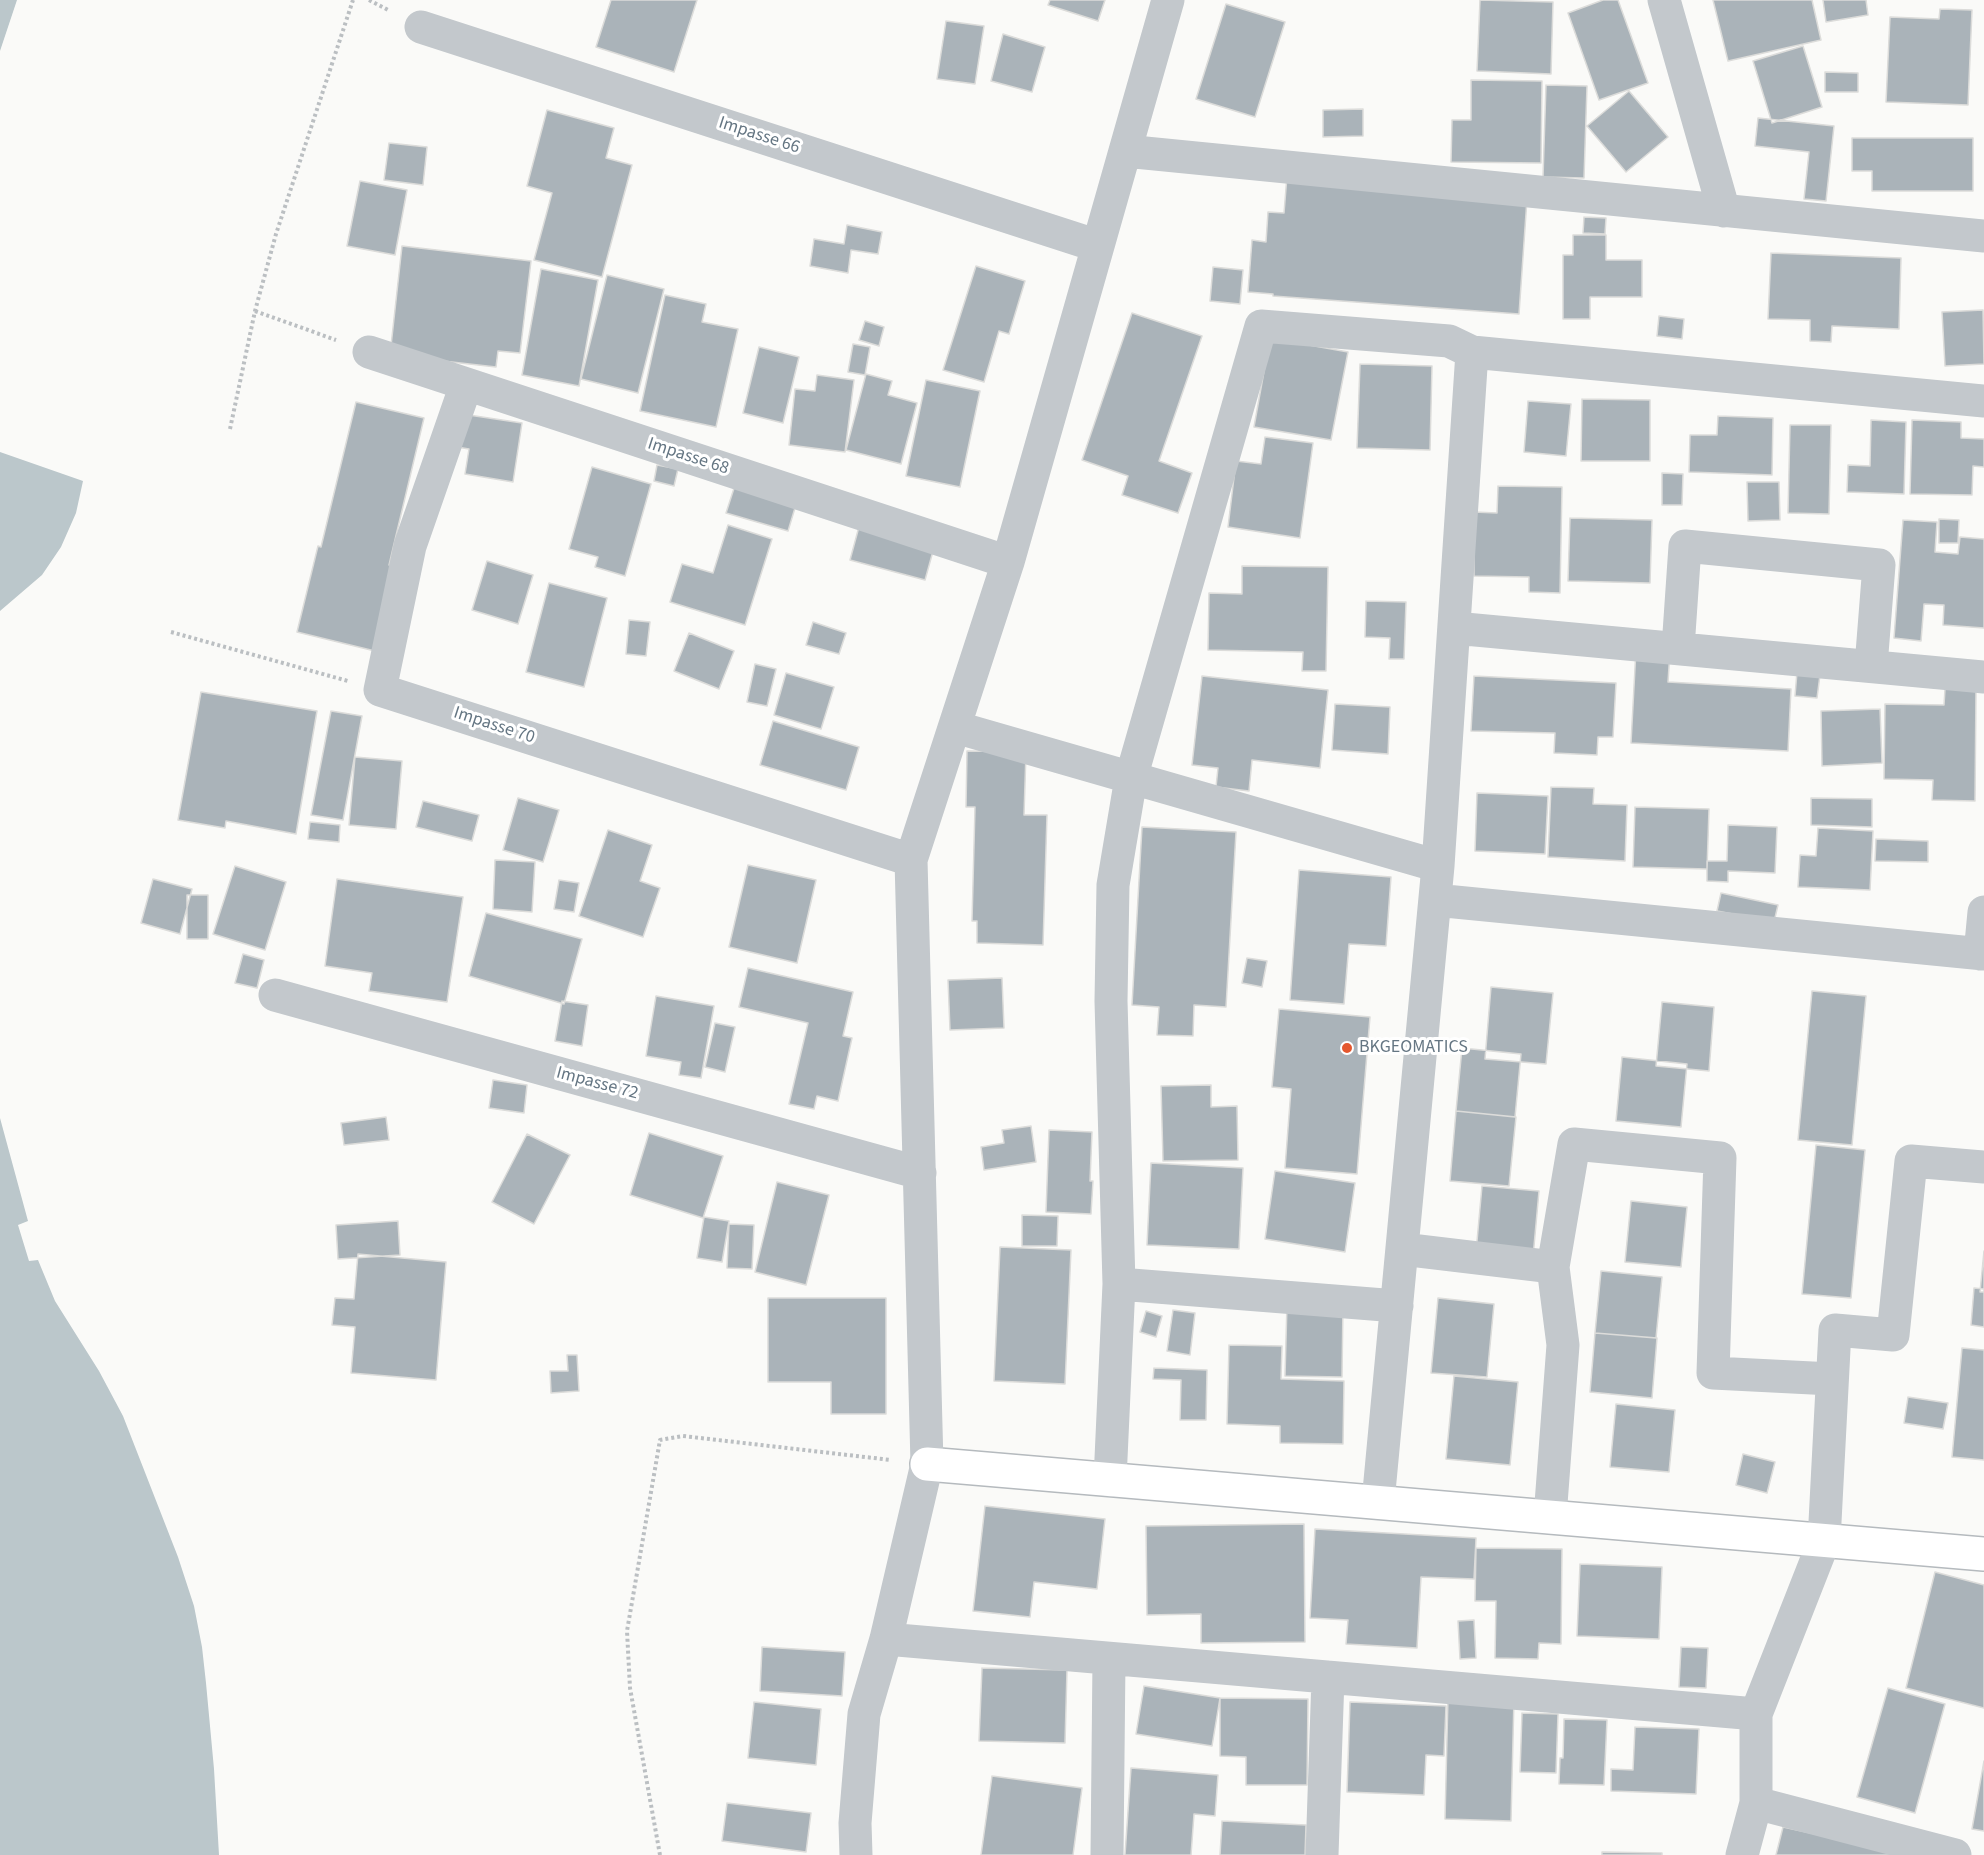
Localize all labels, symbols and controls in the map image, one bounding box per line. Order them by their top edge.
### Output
street label: Impasse 66 [716,113,802,159]
street label: Impasse 68 [645,434,731,480]
street label: Impasse 70 [451,703,537,749]
place label: BKGEOMATICS [1359,1037,1468,1059]
marker: BKGEOMATICS [1340,1041,1354,1055]
street label: Impasse 72 [554,1063,640,1105]

